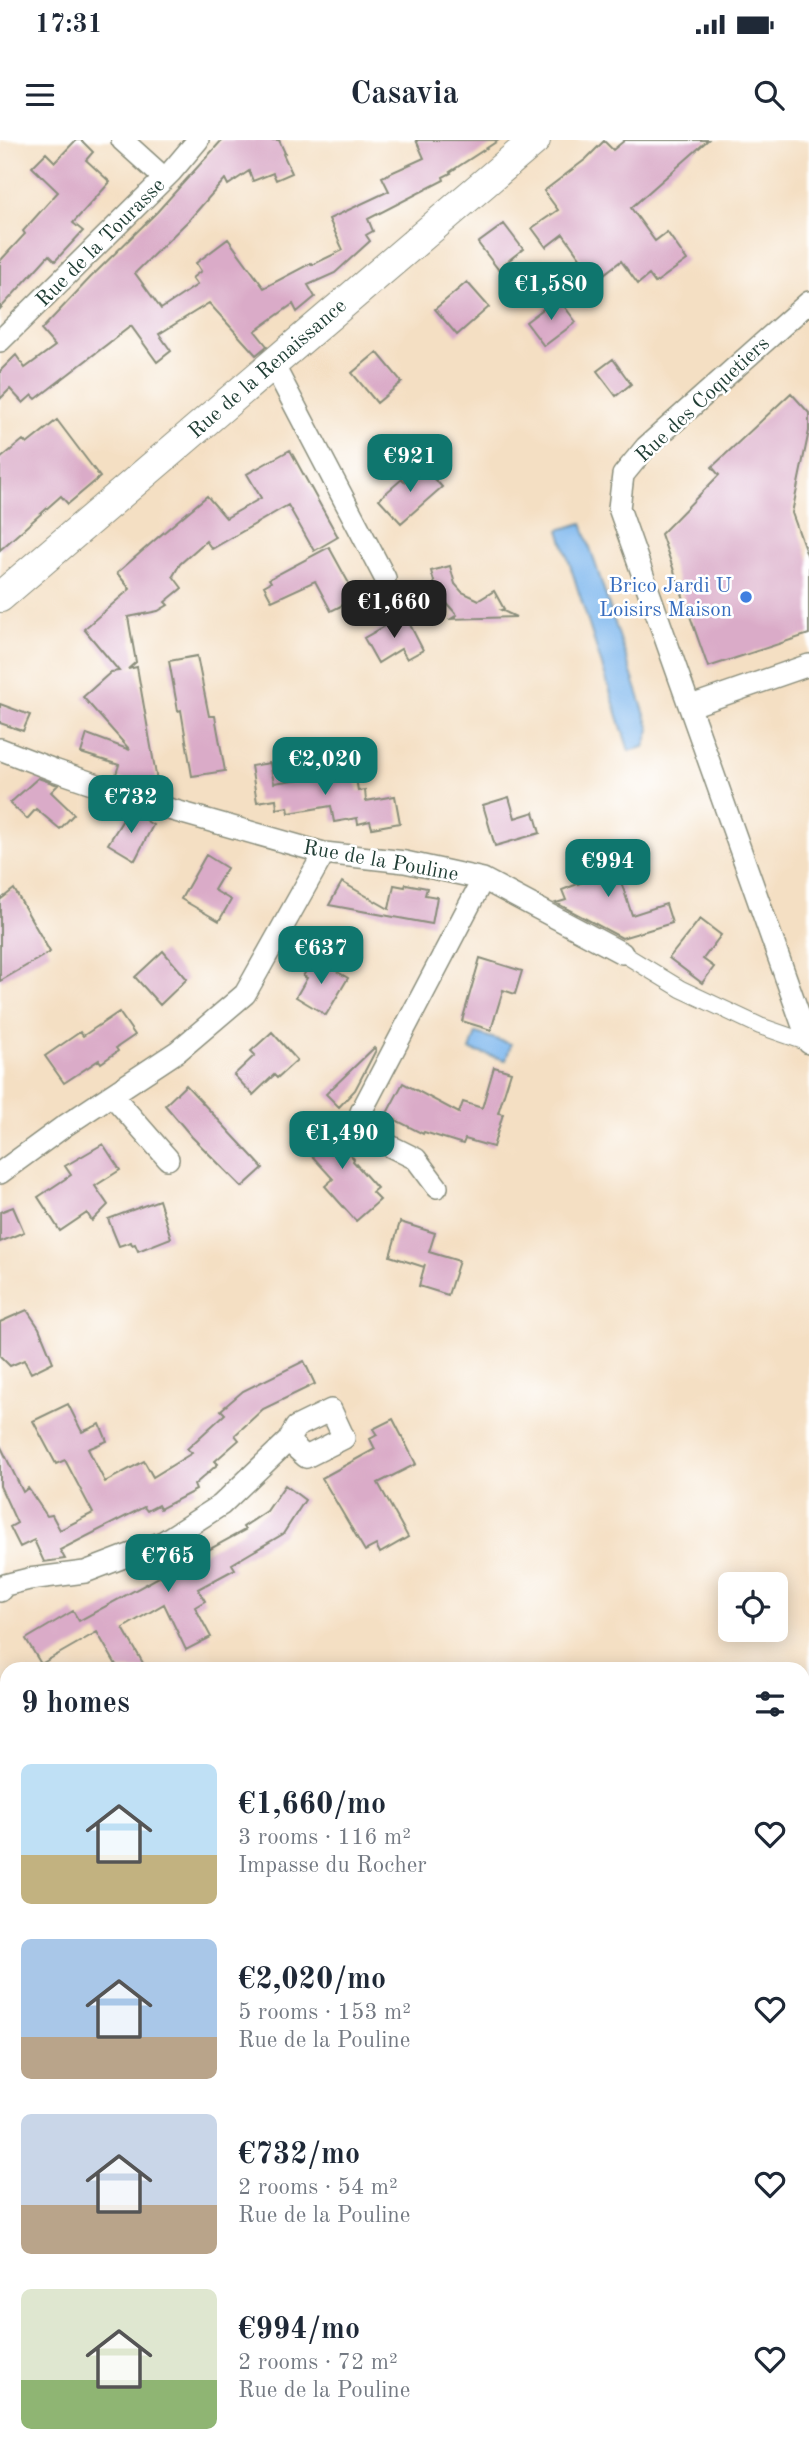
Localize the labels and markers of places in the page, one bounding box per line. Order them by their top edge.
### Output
pin: €1,580 [494,262,608,322]
pin: €921 [369,434,451,494]
place label: Brico Jardi U Loisirs Maison [599,576,732,621]
pin: €1,660 [337,580,451,640]
marker: Brico Jardi U Loisirs Maison [738,589,754,605]
pin: €2,020 [268,738,382,797]
pin: €732 [90,776,172,835]
pin: €994 [567,840,649,899]
pin: €637 [280,926,362,986]
pin: €1,490 [285,1112,399,1171]
pin: €765 [127,1534,209,1594]

